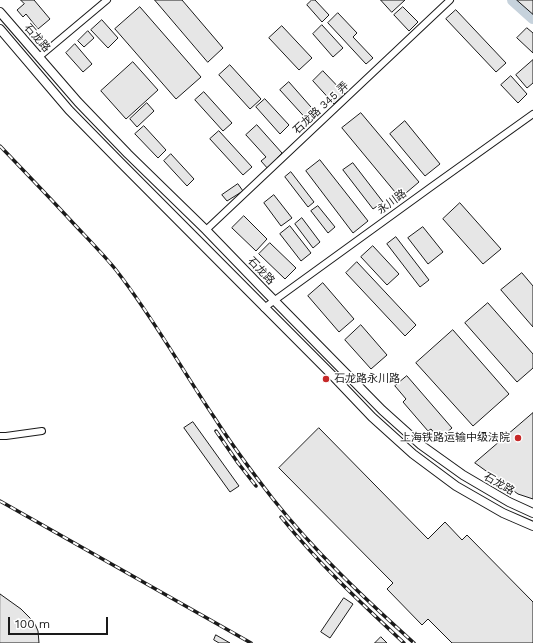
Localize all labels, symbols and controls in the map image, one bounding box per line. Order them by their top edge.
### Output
street label: 石龙路 [21,21,53,55]
street label: 石龙路 345 弄 [291,79,351,137]
street label: 永川路 [375,187,409,217]
street label: 石龙路 [245,255,277,287]
place label: 石龙路永川路 [334,372,400,386]
marker: 石龙路永川路 [321,374,331,384]
place label: 上海铁路运输中级法院 [400,431,510,445]
marker: 上海铁路运输中级法院 [513,433,523,443]
street label: 石龙路 [481,470,517,498]
scale bar [10,609,110,635]
text: 100 m [15,617,50,631]

